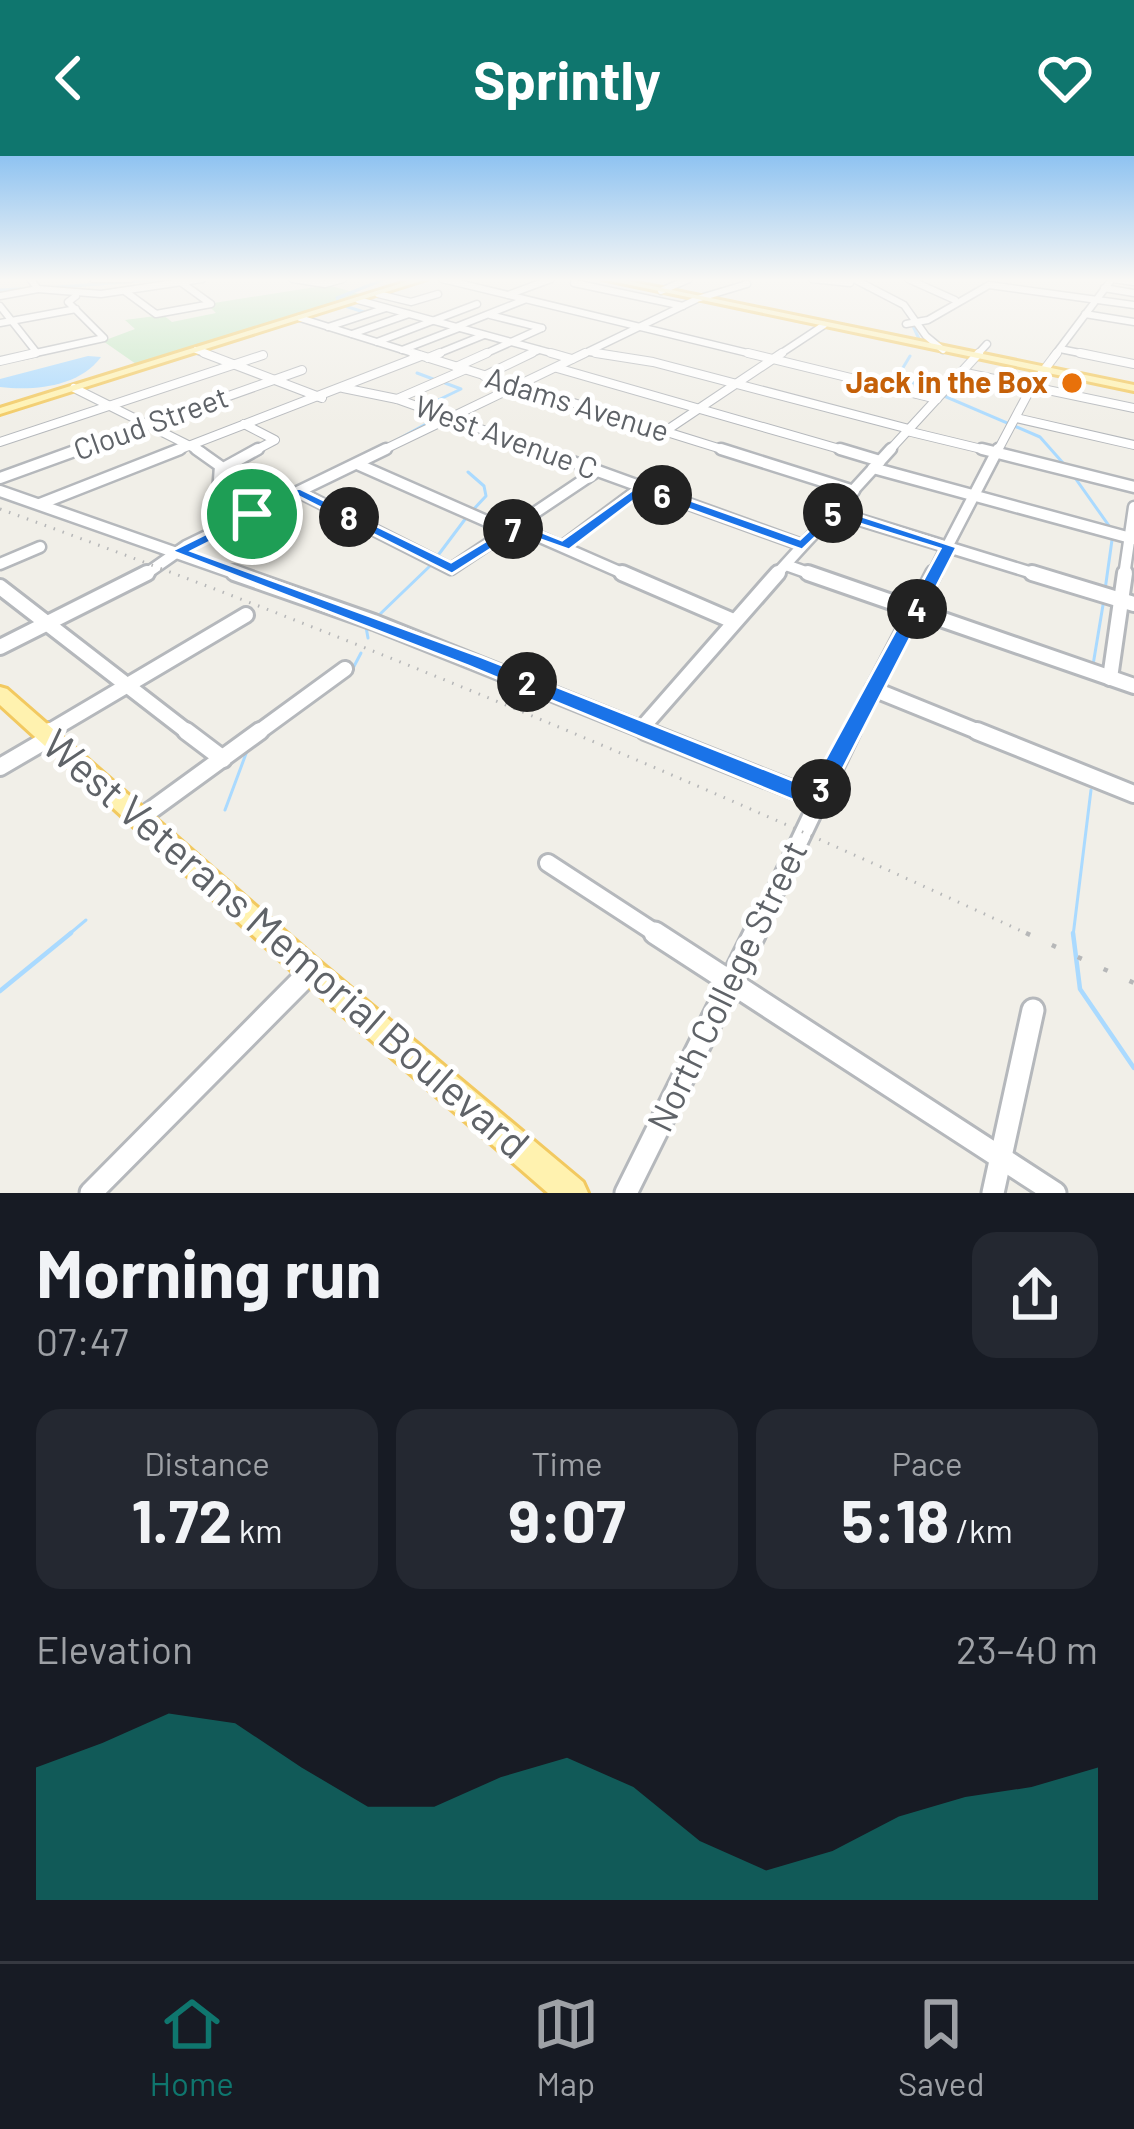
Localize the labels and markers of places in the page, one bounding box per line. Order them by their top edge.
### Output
place label: Jack in the Box [846,363,1048,399]
marker: Jack in the Box [1059,370,1085,396]
pin [201,463,303,565]
pin: 6 [632,465,692,525]
pin: 5 [803,483,863,543]
pin: 8 [319,487,379,547]
pin: 7 [483,499,543,559]
pin: 4 [887,579,947,639]
pin: 2 [497,652,557,712]
pin: 3 [791,759,851,819]

